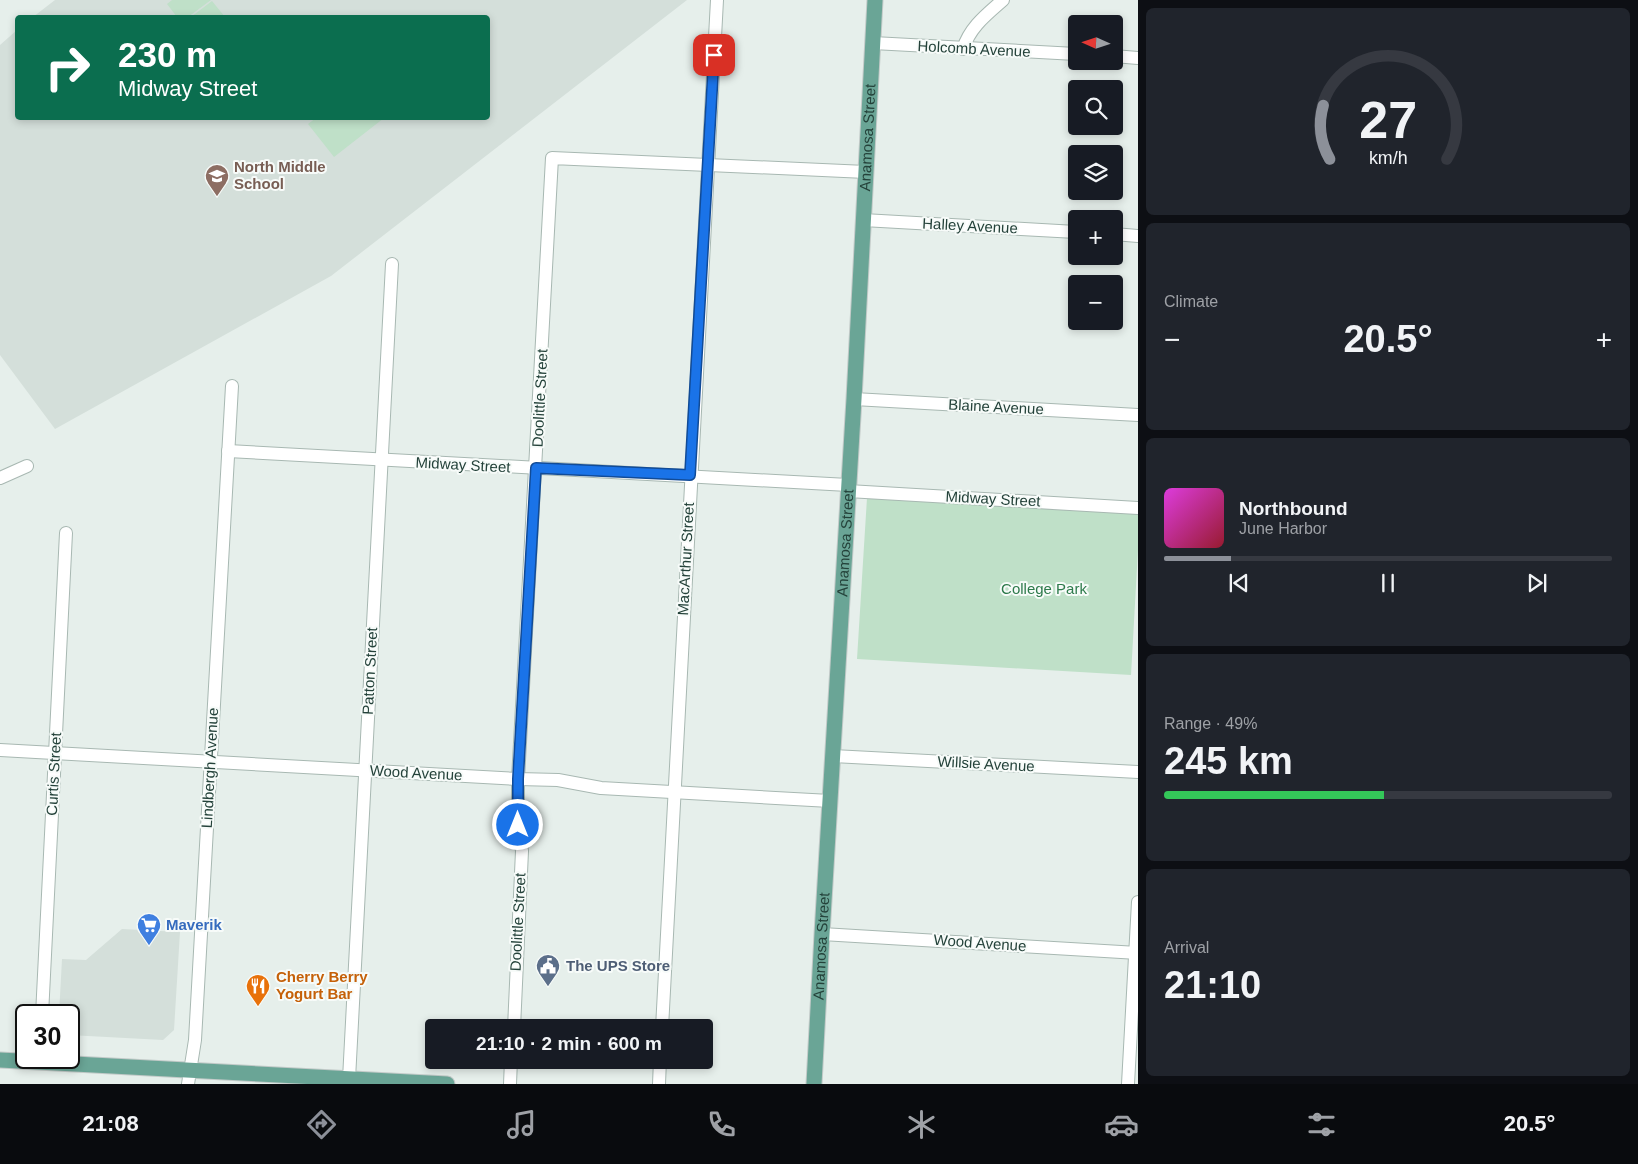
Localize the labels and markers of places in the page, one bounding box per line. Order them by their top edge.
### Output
pin [693,34,735,76]
place label: North Middle School [234,158,326,192]
school or university icon: North Middle School [204,163,230,197]
supermarket icon: Maverik [136,912,162,946]
place label: Maverik [166,916,223,933]
public building icon: The UPS Store [535,953,561,987]
place label: The UPS Store [566,957,670,974]
place label: Cherry Berry Yogurt Bar [276,968,368,1002]
restaurant icon: Cherry Berry Yogurt Bar [245,973,271,1007]

